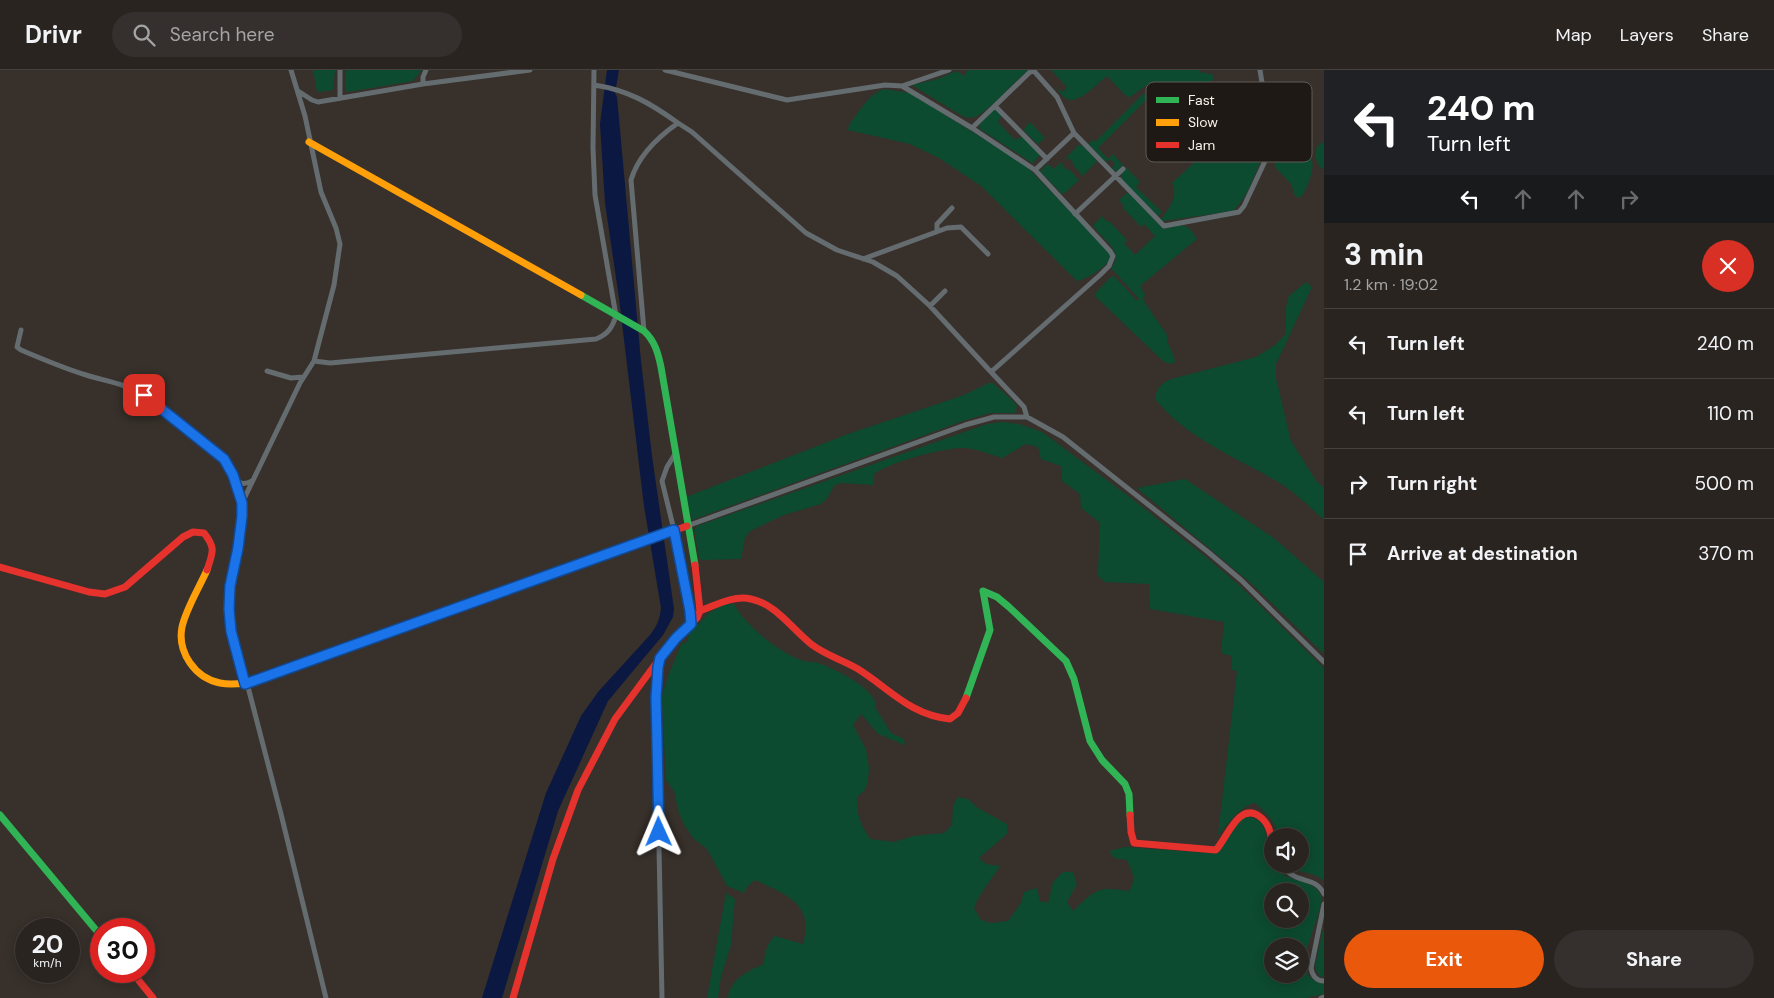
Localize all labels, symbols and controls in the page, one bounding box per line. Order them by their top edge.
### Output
search box [112,12,462,57]
text: Drivr [25,19,82,50]
icon: search [130,21,158,49]
text: Search here [170,22,275,47]
text: Map [1556,23,1592,47]
text: Layers [1620,23,1674,47]
text: Share [1702,23,1749,47]
legend [1146,82,1312,162]
text: 240 m [1427,85,1536,131]
icon: left [1344,90,1409,155]
text: Fast [1188,91,1215,109]
text: Slow [1188,113,1218,131]
text: Turn left [1427,129,1511,158]
text: Jam [1188,136,1215,154]
icon: left [1456,185,1484,213]
icon: ahead [1509,185,1537,213]
icon: ahead [1562,185,1590,213]
icon: right [1615,185,1643,213]
text: 3 min [1344,235,1424,274]
button: close [1702,240,1754,292]
text: 1.2 km · 19:02 [1344,274,1438,295]
icon: left [1344,330,1372,358]
text: Turn left [1387,331,1465,356]
text: 240 m [1697,331,1754,356]
pin [123,374,165,416]
icon: arrive [130,381,158,409]
icon: left [1344,400,1372,428]
text: Turn left [1387,401,1465,426]
text: 110 m [1707,401,1754,426]
icon: right [1344,470,1372,498]
text: Turn right [1387,471,1477,496]
text: 500 m [1694,471,1754,496]
icon: arrive [1344,540,1372,568]
text: Arrive at destination [1387,541,1578,566]
text: 370 m [1698,541,1754,566]
position arrow [632,805,684,857]
map controls [1264,828,1309,983]
button: sound [1264,828,1309,873]
button: search [1264,883,1309,928]
speed limit sign: 30 [90,918,155,983]
text: 20 [32,928,63,961]
button: Exit [1344,930,1544,988]
button: Share [1554,930,1754,988]
button: layers [1264,938,1309,983]
text: km/h [33,955,62,971]

